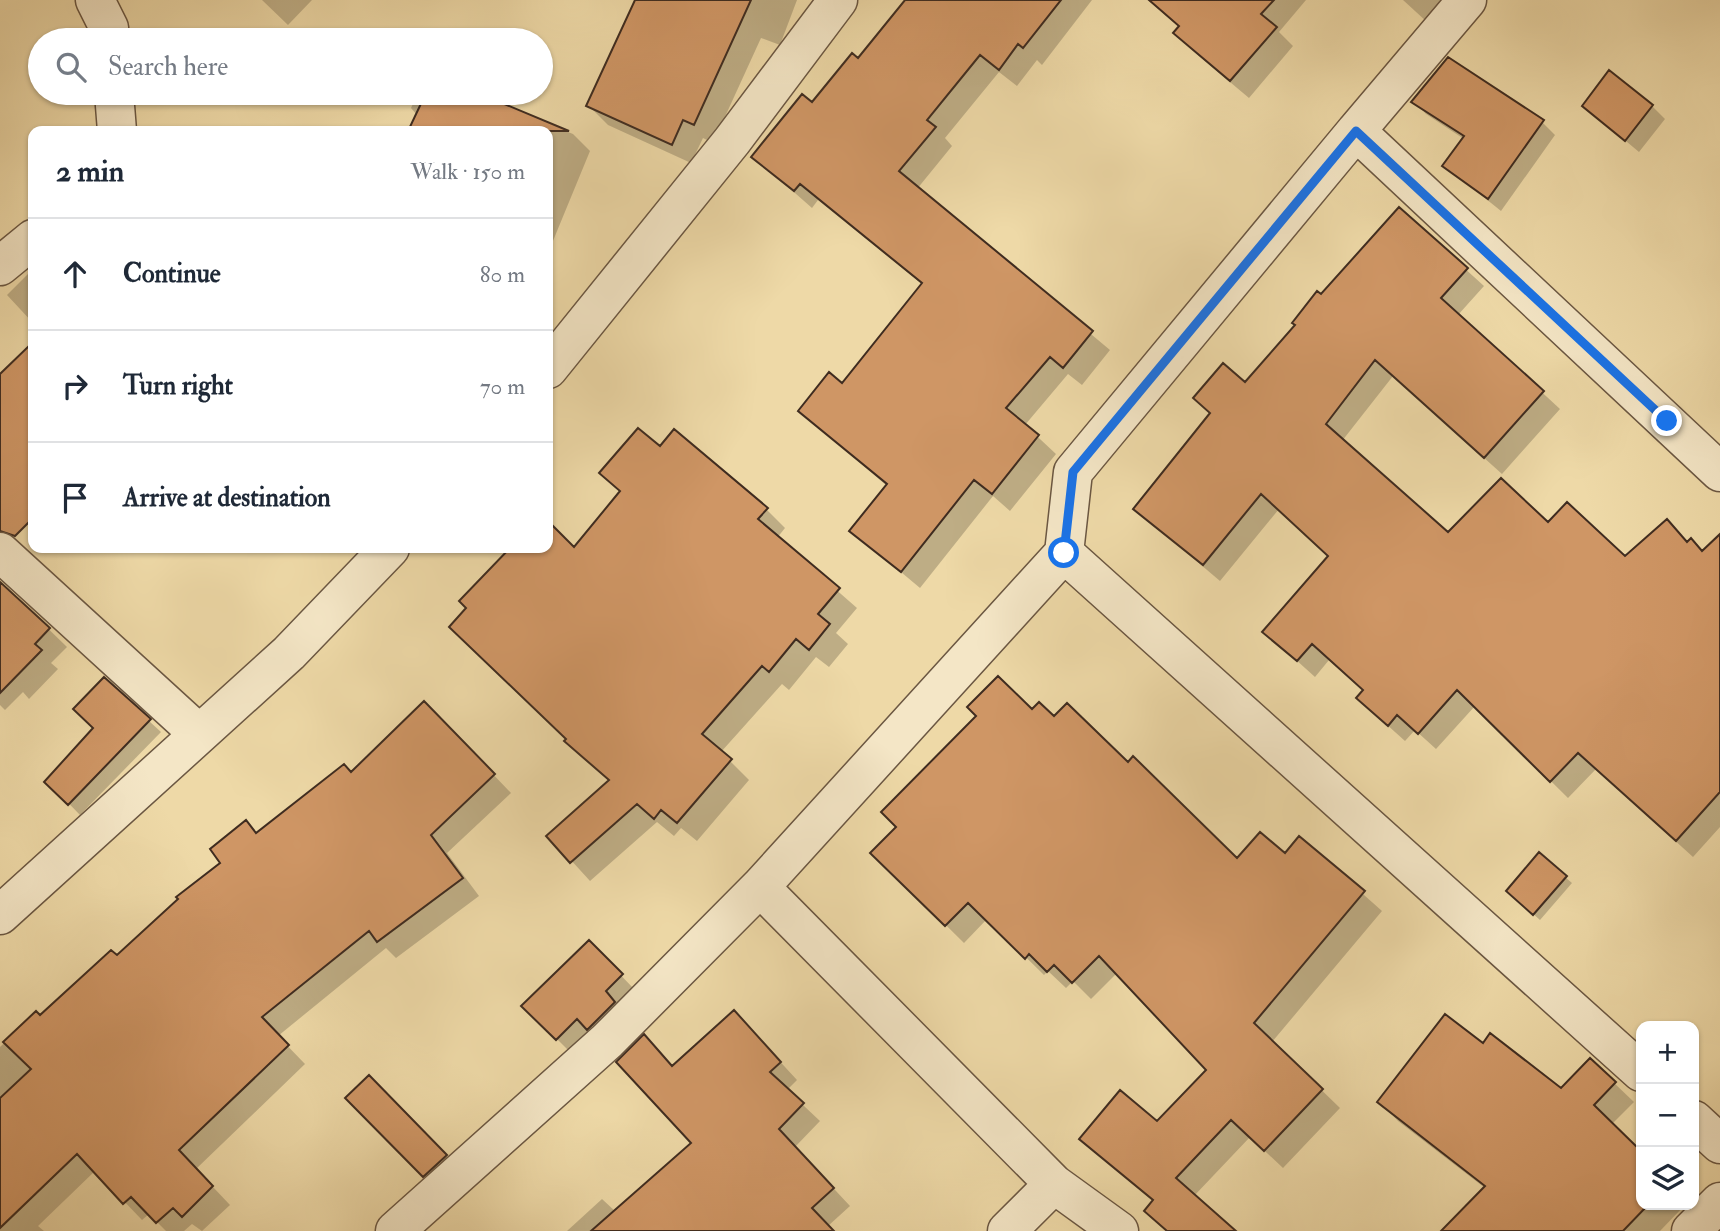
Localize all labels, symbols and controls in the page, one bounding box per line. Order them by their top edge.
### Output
search box [28,28,553,105]
icon: search [52,48,90,86]
text: Search here [108,51,228,83]
text: 2 min [56,153,124,190]
text: Walk · 150 m [411,157,525,186]
icon: ahead [56,255,94,293]
text: Continue [123,258,221,290]
text: 80 m [480,260,525,289]
icon: right [56,367,94,405]
text: Turn right [123,370,233,402]
text: 70 m [480,372,525,401]
route end [1651,405,1682,436]
icon: arrive [56,479,94,517]
text: Arrive at destination [123,482,331,514]
route start [1048,537,1079,568]
map controls [1636,1021,1699,1210]
button: + [1636,1021,1699,1084]
button: − [1636,1084,1699,1147]
button: layers [1636,1147,1699,1210]

